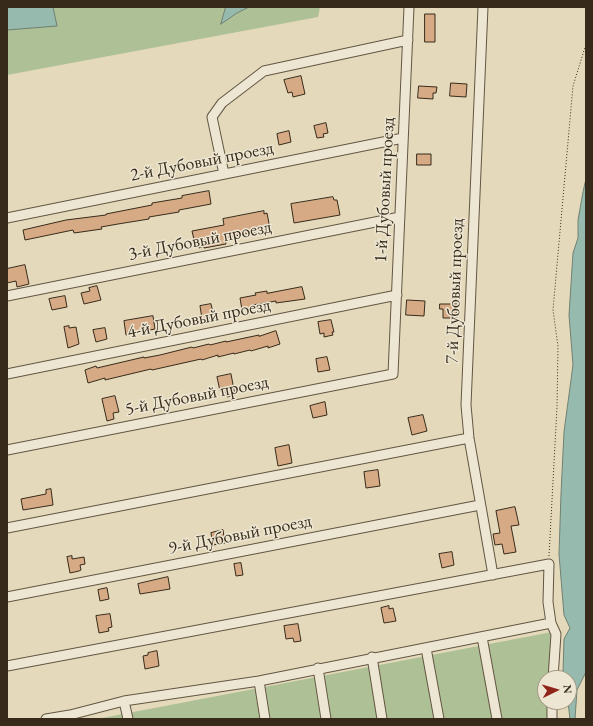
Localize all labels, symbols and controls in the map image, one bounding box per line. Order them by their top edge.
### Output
street label: 1-й Дубовый проезд [370,117,400,263]
street label: 2-й Дубовый проезд [129,138,275,186]
street label: 3-й Дубовый проезд [127,217,273,265]
street label: 7-й Дубовый проезд [442,218,468,364]
street label: 4-й Дубовый проезд [126,295,272,343]
street label: 5-й Дубовый проезд [124,372,270,420]
street label: 9-й Дубовый проезд [167,511,313,559]
north arrow [537,670,577,710]
text: N [561,684,575,694]

